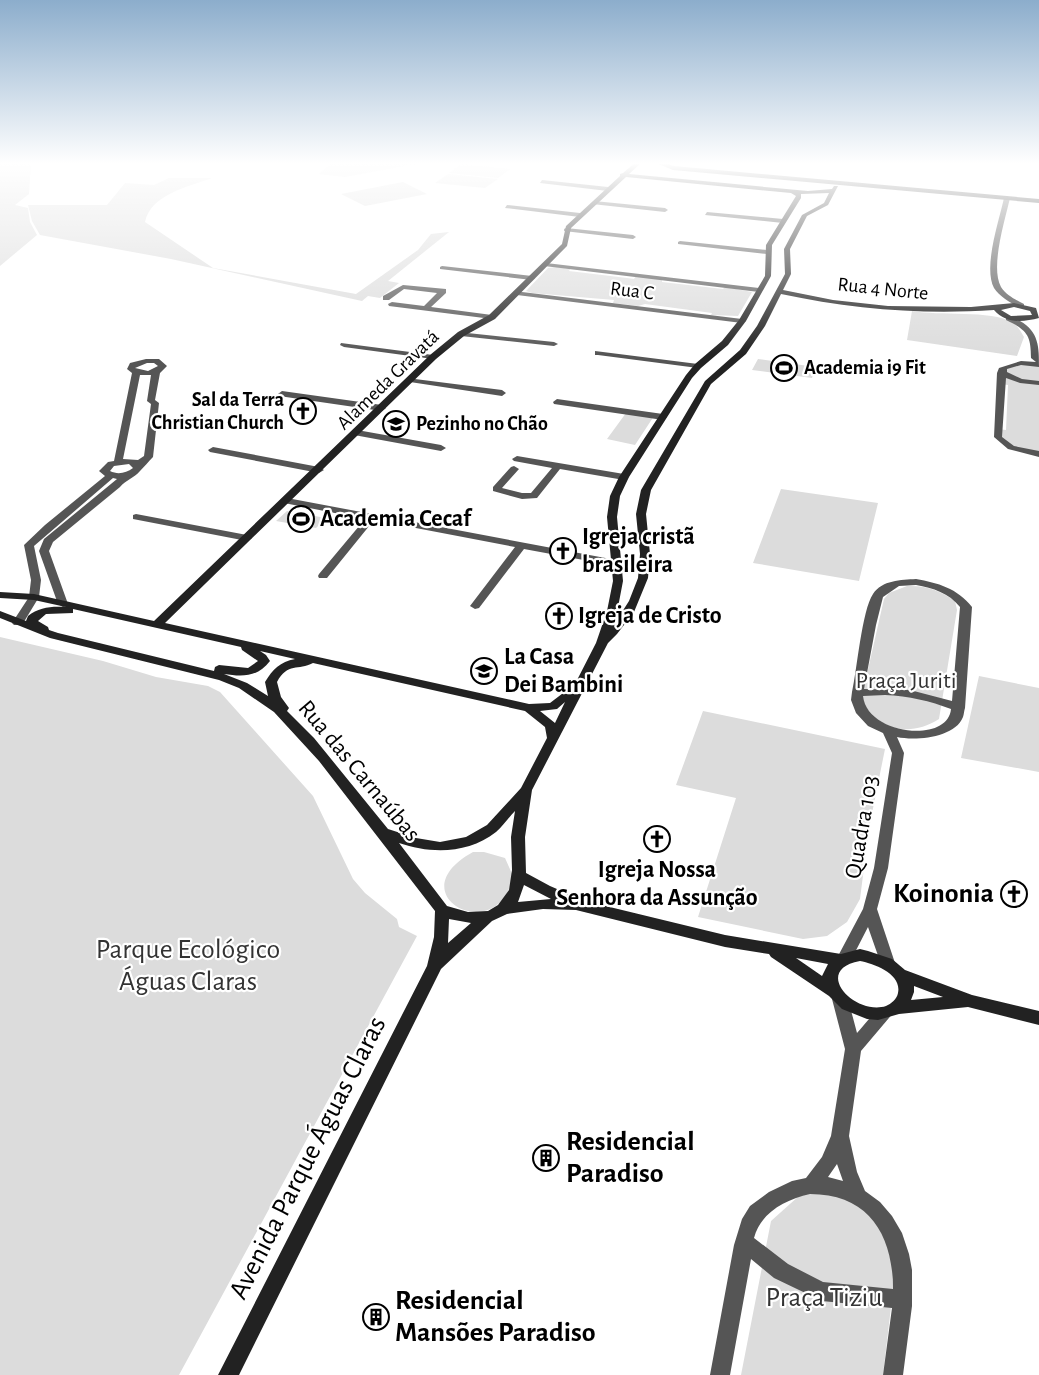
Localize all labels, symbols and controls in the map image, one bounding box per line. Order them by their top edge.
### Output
street label: Rua 4 Norte [837,274,929,304]
street label: Rua C [609,278,655,304]
street label: Alameda Gravatá [333,326,443,434]
sports icon: Academia i9 Fit [769,353,799,383]
place label: Academia i9 Fit [804,358,926,378]
place label: Sal da Terra Christian Church [151,390,284,433]
church icon: Sal da Terra Christian Church [288,396,318,426]
school or university icon: Pezinho no Chão [381,409,411,439]
place label: Pezinho no Chão [416,414,548,434]
sports icon: Academia Cecaf [286,504,316,534]
place label: Academia Cecaf [320,507,473,531]
place label: Igreja cristã brasileira [582,525,695,577]
church icon: Igreja cristã brasileira [548,536,578,566]
church icon: Igreja de Cristo [544,601,574,631]
place label: Igreja de Cristo [578,604,722,628]
place label: La Casa Dei Bambini [504,645,623,697]
school or university icon: La Casa Dei Bambini [469,656,499,686]
park label: Praça Juriti [856,669,957,693]
street label: Rua das Carnaúbas [293,696,425,846]
street label: Quadra 103 [841,773,883,881]
church icon: Igreja Nossa Senhora da Assunção [642,824,672,854]
place label: Igreja Nossa Senhora da Assunção [556,858,758,910]
church icon: Koinonia [999,879,1029,909]
place label: Koinonia [893,880,994,908]
park label: Parque Ecológico Águas Claras [96,936,280,996]
street label: Avenida Parque Águas Claras [222,1011,392,1304]
place label: Residencial Paradiso [566,1128,695,1188]
building icon: Residencial Paradiso [531,1143,561,1173]
park label: Praça Tiziu [766,1284,883,1312]
place label: Residencial Mansões Paradiso [395,1287,596,1347]
building icon: Residencial Mansões Paradiso [361,1302,391,1332]

